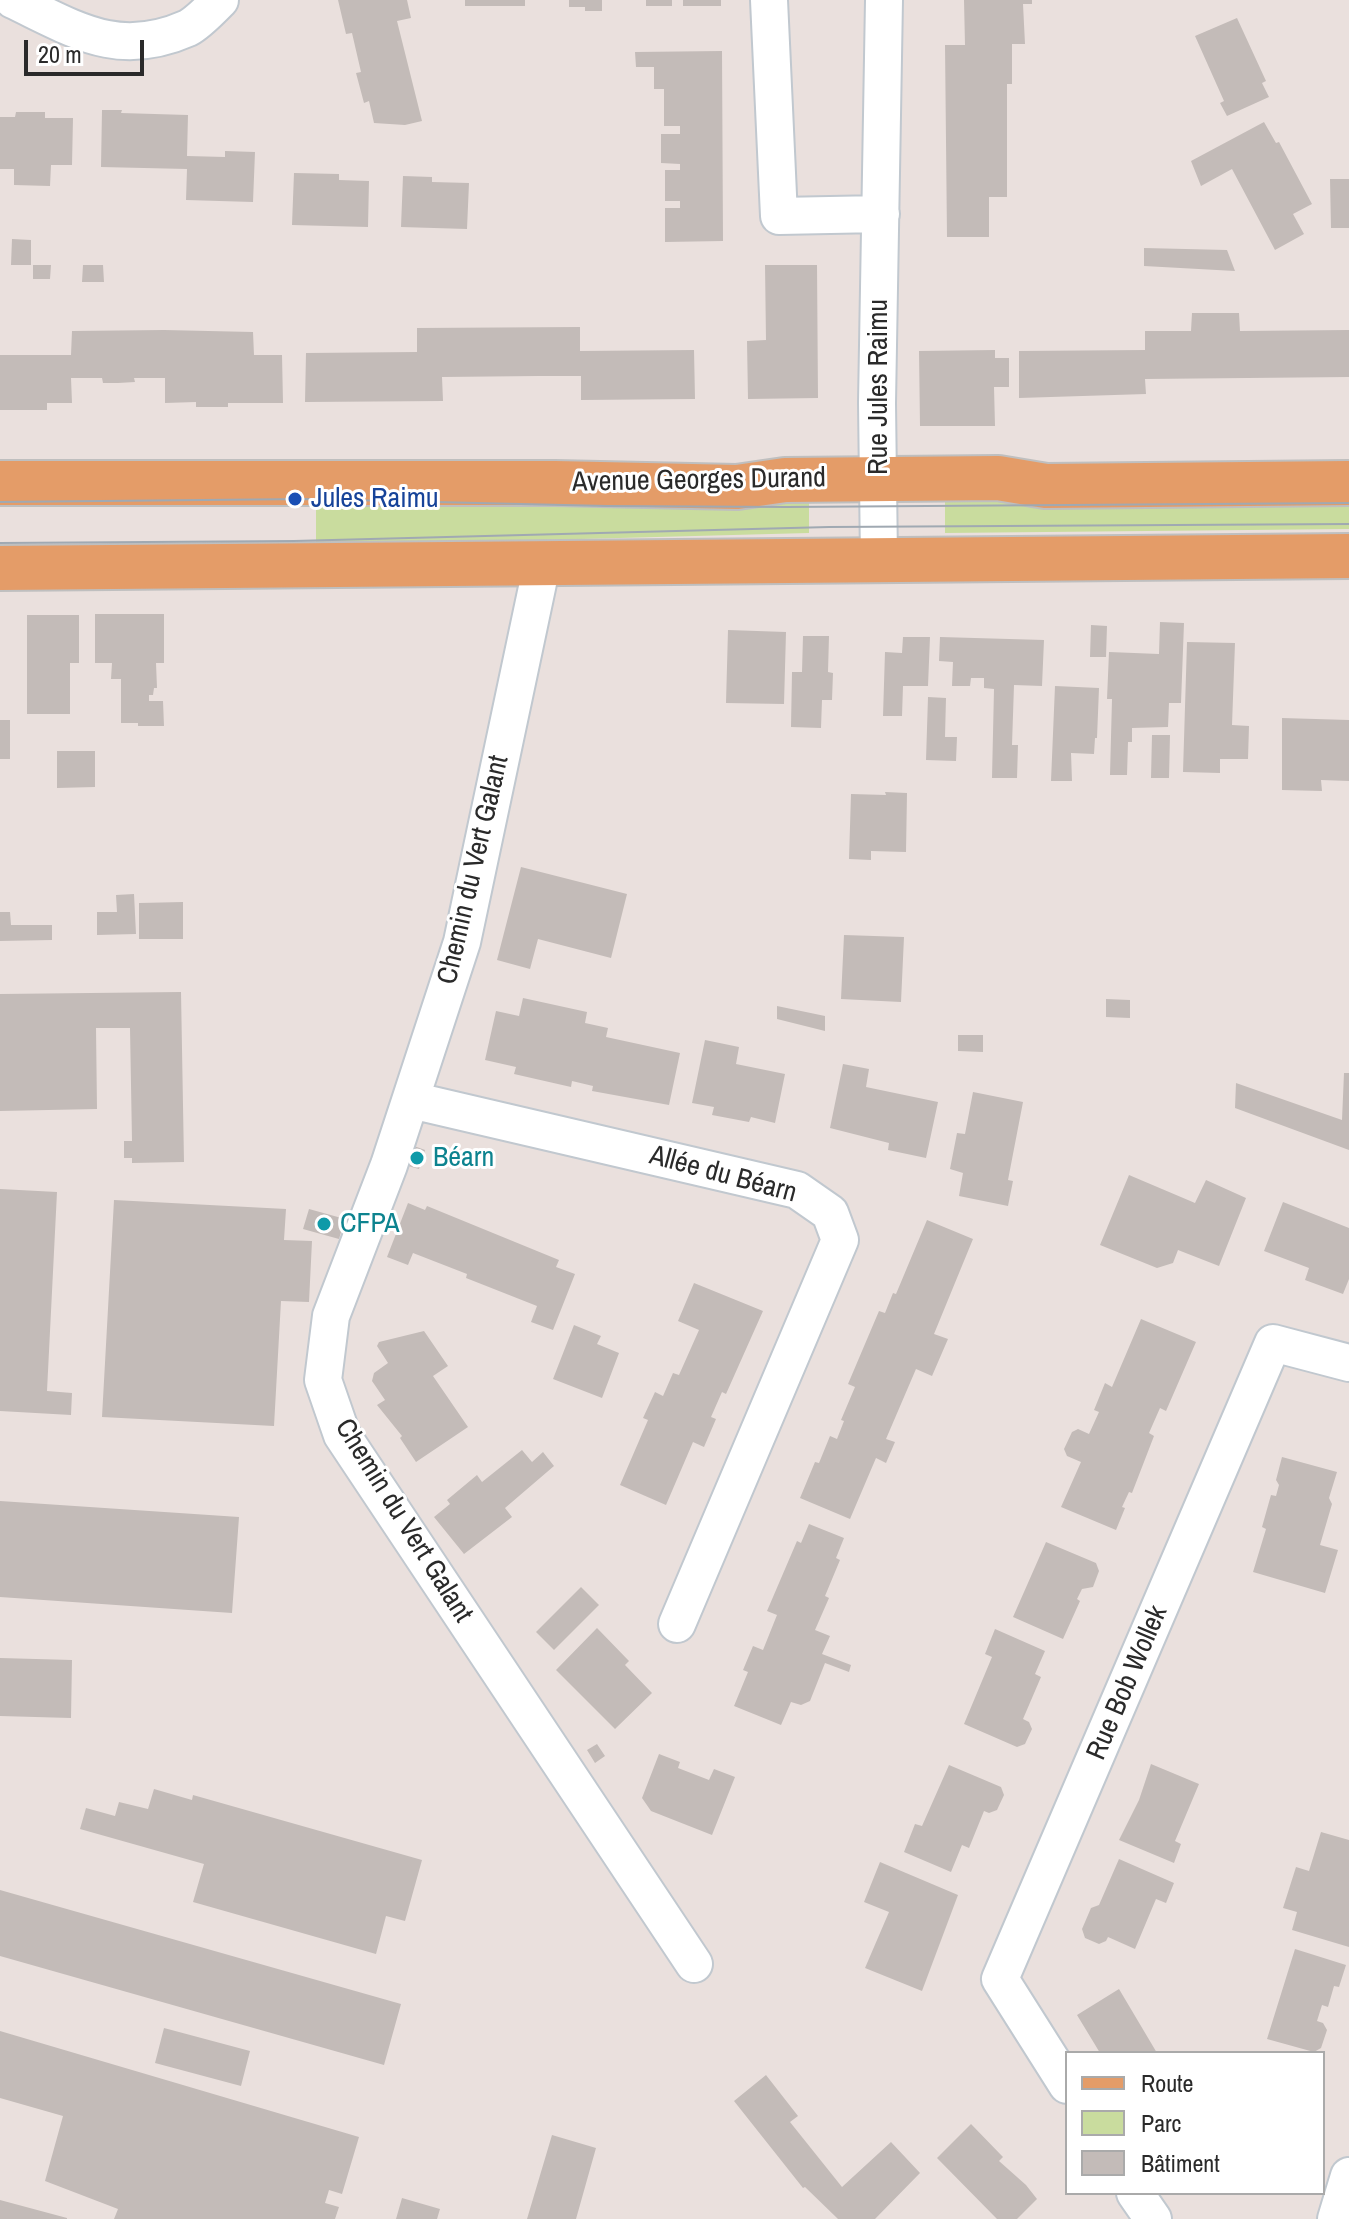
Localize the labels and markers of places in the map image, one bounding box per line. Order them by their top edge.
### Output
place label: Jules Raimu [311,482,439,516]
marker: Jules Raimu [286,490,304,508]
place label: Béarn [433,1141,494,1175]
marker: Béarn [408,1149,426,1167]
place label: CFPA [340,1207,400,1241]
marker: CFPA [315,1215,333,1233]

